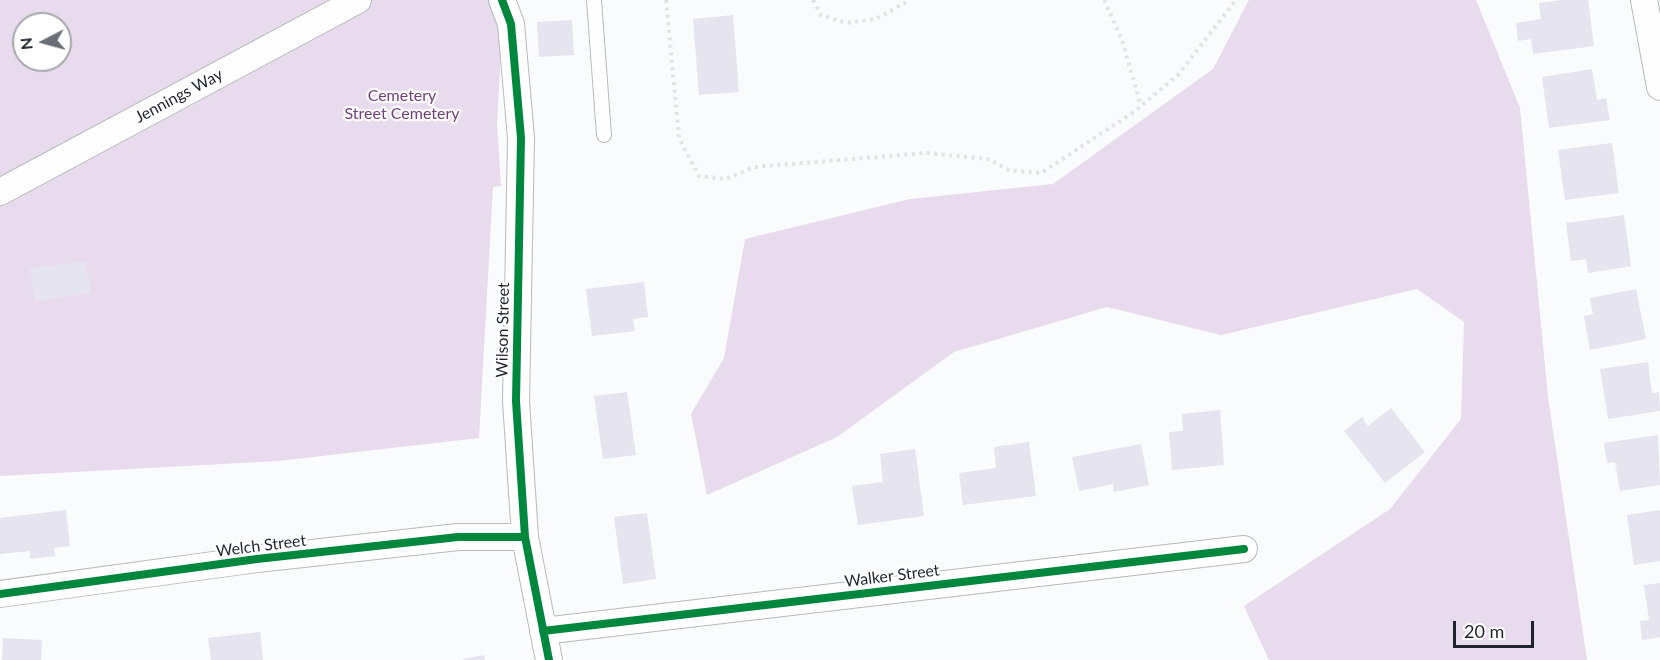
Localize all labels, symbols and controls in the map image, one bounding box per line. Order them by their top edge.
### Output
north arrow [12,12,72,72]
text: N [15,37,36,51]
street label: Jennings Way [132,65,226,127]
park label: Cemetery Street Cemetery [345,86,459,124]
street label: Wilson Street [493,282,513,378]
street label: Welch Street [215,531,307,561]
street label: Walker Street [843,561,941,591]
scale bar [1456,609,1537,647]
text: 20 m [1464,620,1504,642]

